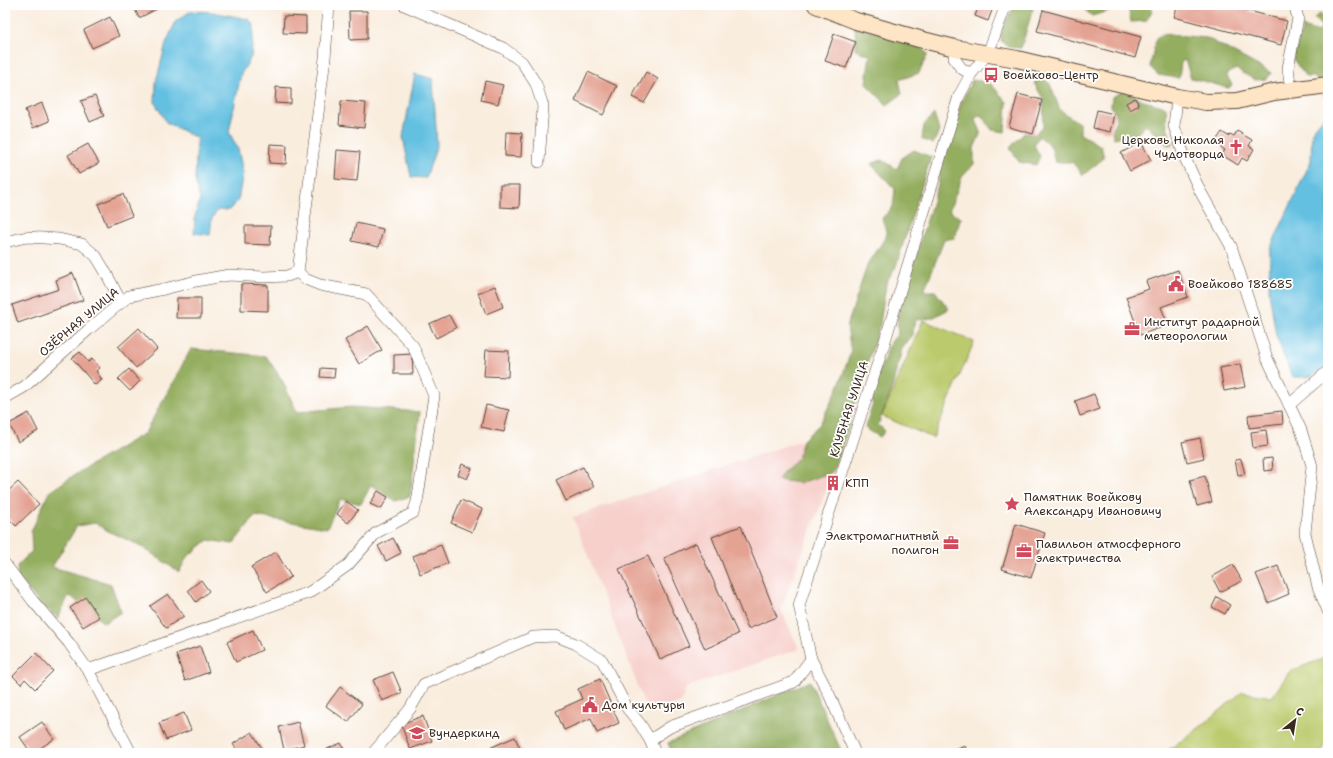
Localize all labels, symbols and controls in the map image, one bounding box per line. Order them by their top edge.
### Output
bus stop icon: Воейково-Центр [982,66,1000,84]
place label: Воейково-Центр [1003,67,1099,83]
place label: Церковь Николая Чудотворца [1122,132,1225,162]
church icon: Церковь Николая Чудотворца [1227,138,1245,156]
public building icon: Воейково 188685 [1167,275,1185,293]
place label: Воейково 188685 [1188,276,1292,292]
street label: ОЗЁРНАЯ УЛИЦА [36,284,122,360]
place label: Институт радарной метеорологии [1144,314,1260,344]
office icon: Институт радарной метеорологии [1123,320,1141,338]
street label: КЛУБНАЯ УЛИЦА [826,359,872,459]
building icon: КПП [824,474,842,492]
place label: КПП [845,475,869,491]
place label: Памятник Воейкову Александру Ивановичу [1024,489,1162,519]
place icon: Памятник Воейкову Александру Ивановичу [1003,495,1021,513]
place label: Электромагнитный полигон [826,528,939,558]
office icon: Электромагнитный полигон [942,534,960,552]
place label: Павильон атмосферного электричества [1036,536,1181,566]
office icon: Павильон атмосферного электричества [1015,542,1033,560]
public building icon: Дом культуры [581,696,599,714]
place label: Дом культуры [602,697,685,713]
north arrow [1275,700,1315,740]
text: С [1293,704,1307,720]
school or university icon: Вундеркинд [408,724,426,742]
place label: Вундеркинд [429,725,500,741]

